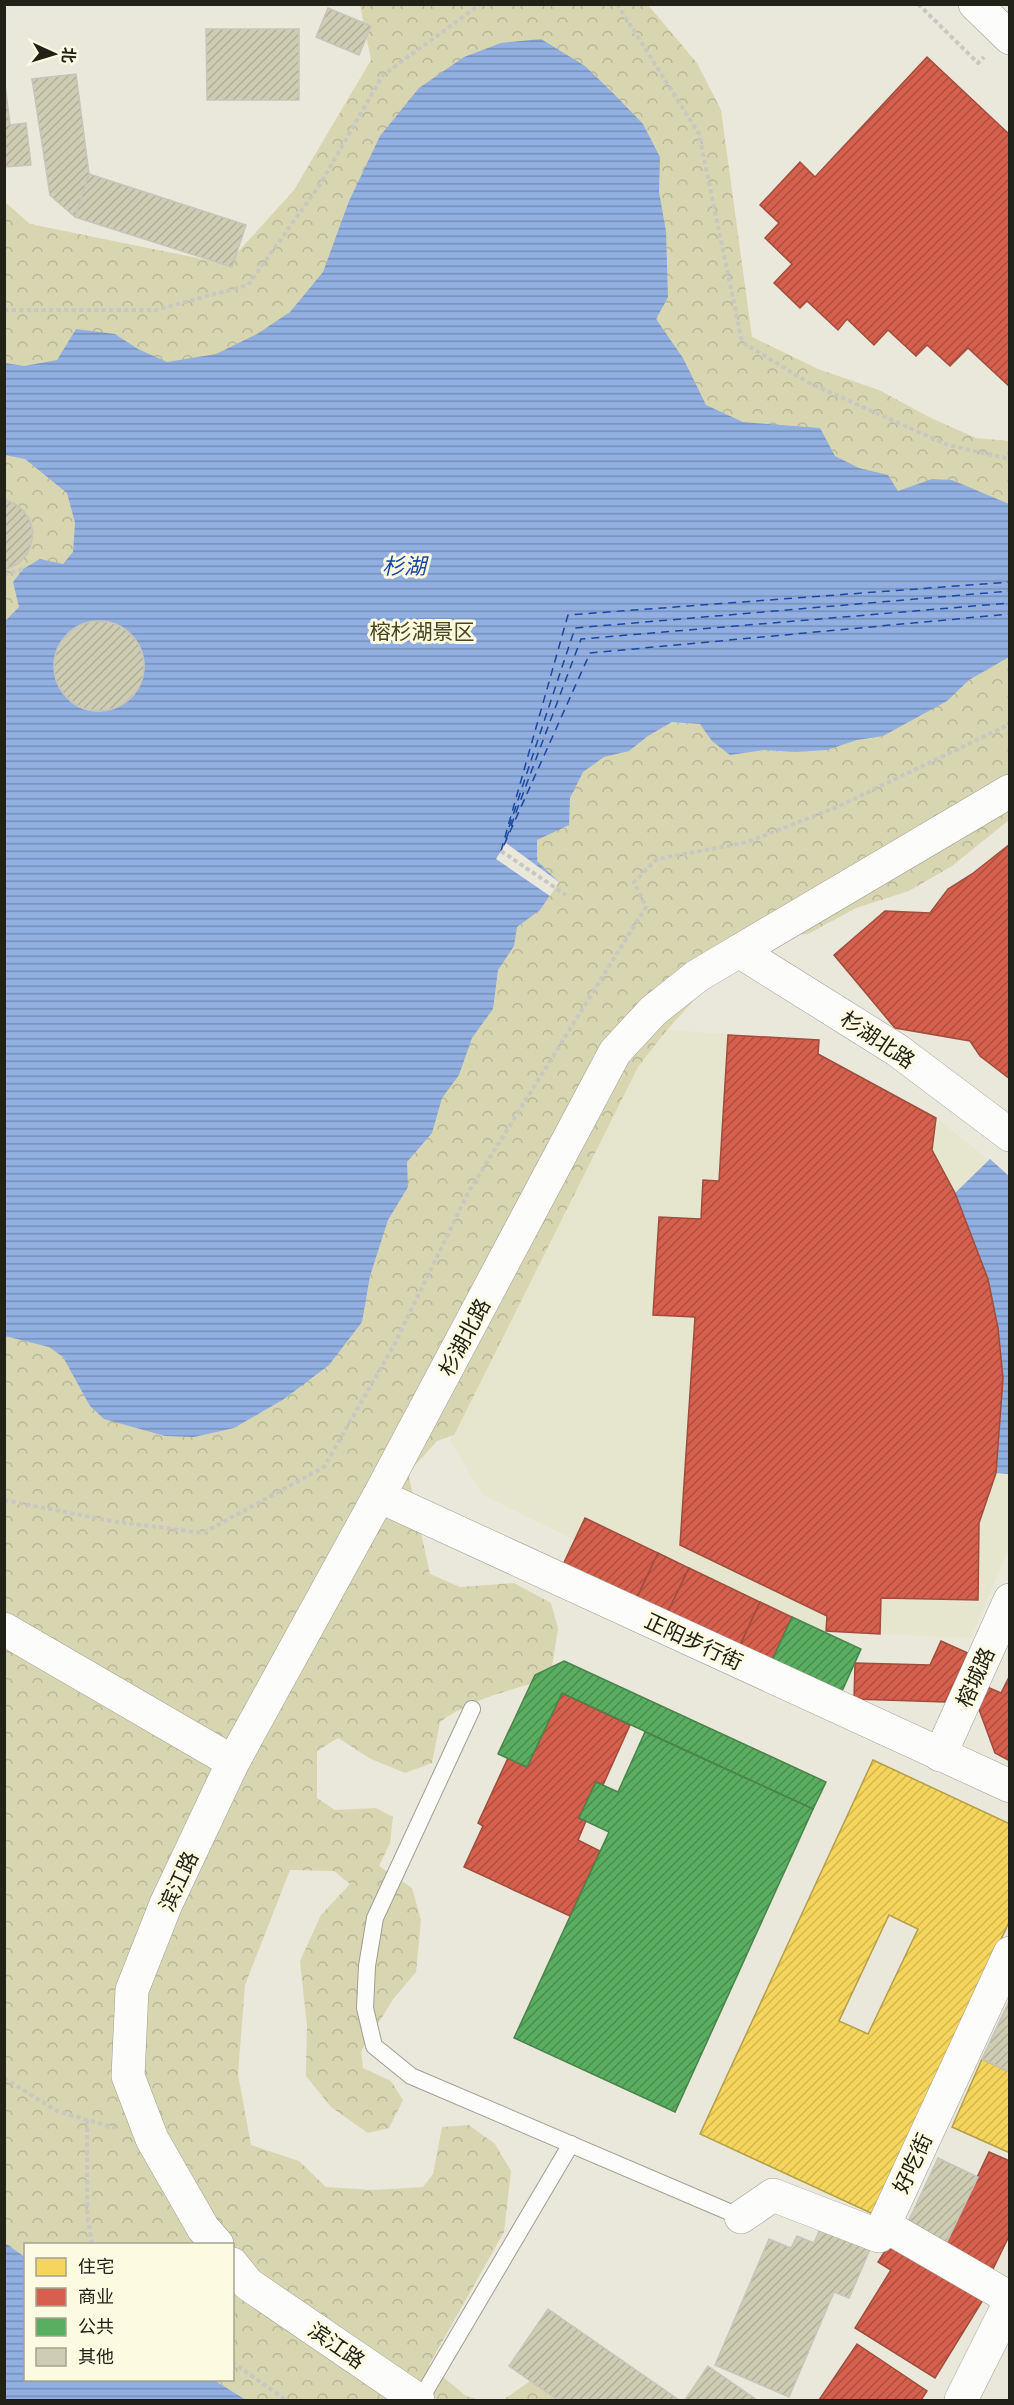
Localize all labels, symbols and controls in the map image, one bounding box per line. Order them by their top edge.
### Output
north arrow [24,24,84,84]
text: 北 [58,46,79,64]
water label: 杉湖 [382,551,429,580]
park label: 榕杉湖景区 [370,617,475,645]
street label: 杉湖北路 [835,1004,921,1074]
street label: 杉湖北路 [432,1293,496,1381]
street label: 正阳步行街 [641,1606,747,1676]
street label: 榕城路 [949,1643,1001,1711]
street label: 滨江路 [152,1847,204,1915]
street label: 好吃街 [886,2129,938,2197]
legend [24,2243,234,2381]
text: 住宅 [78,2255,114,2278]
text: 商业 [78,2285,114,2308]
text: 公共 [78,2315,114,2338]
street label: 滨江路 [303,2315,371,2375]
text: 其他 [78,2345,114,2368]

